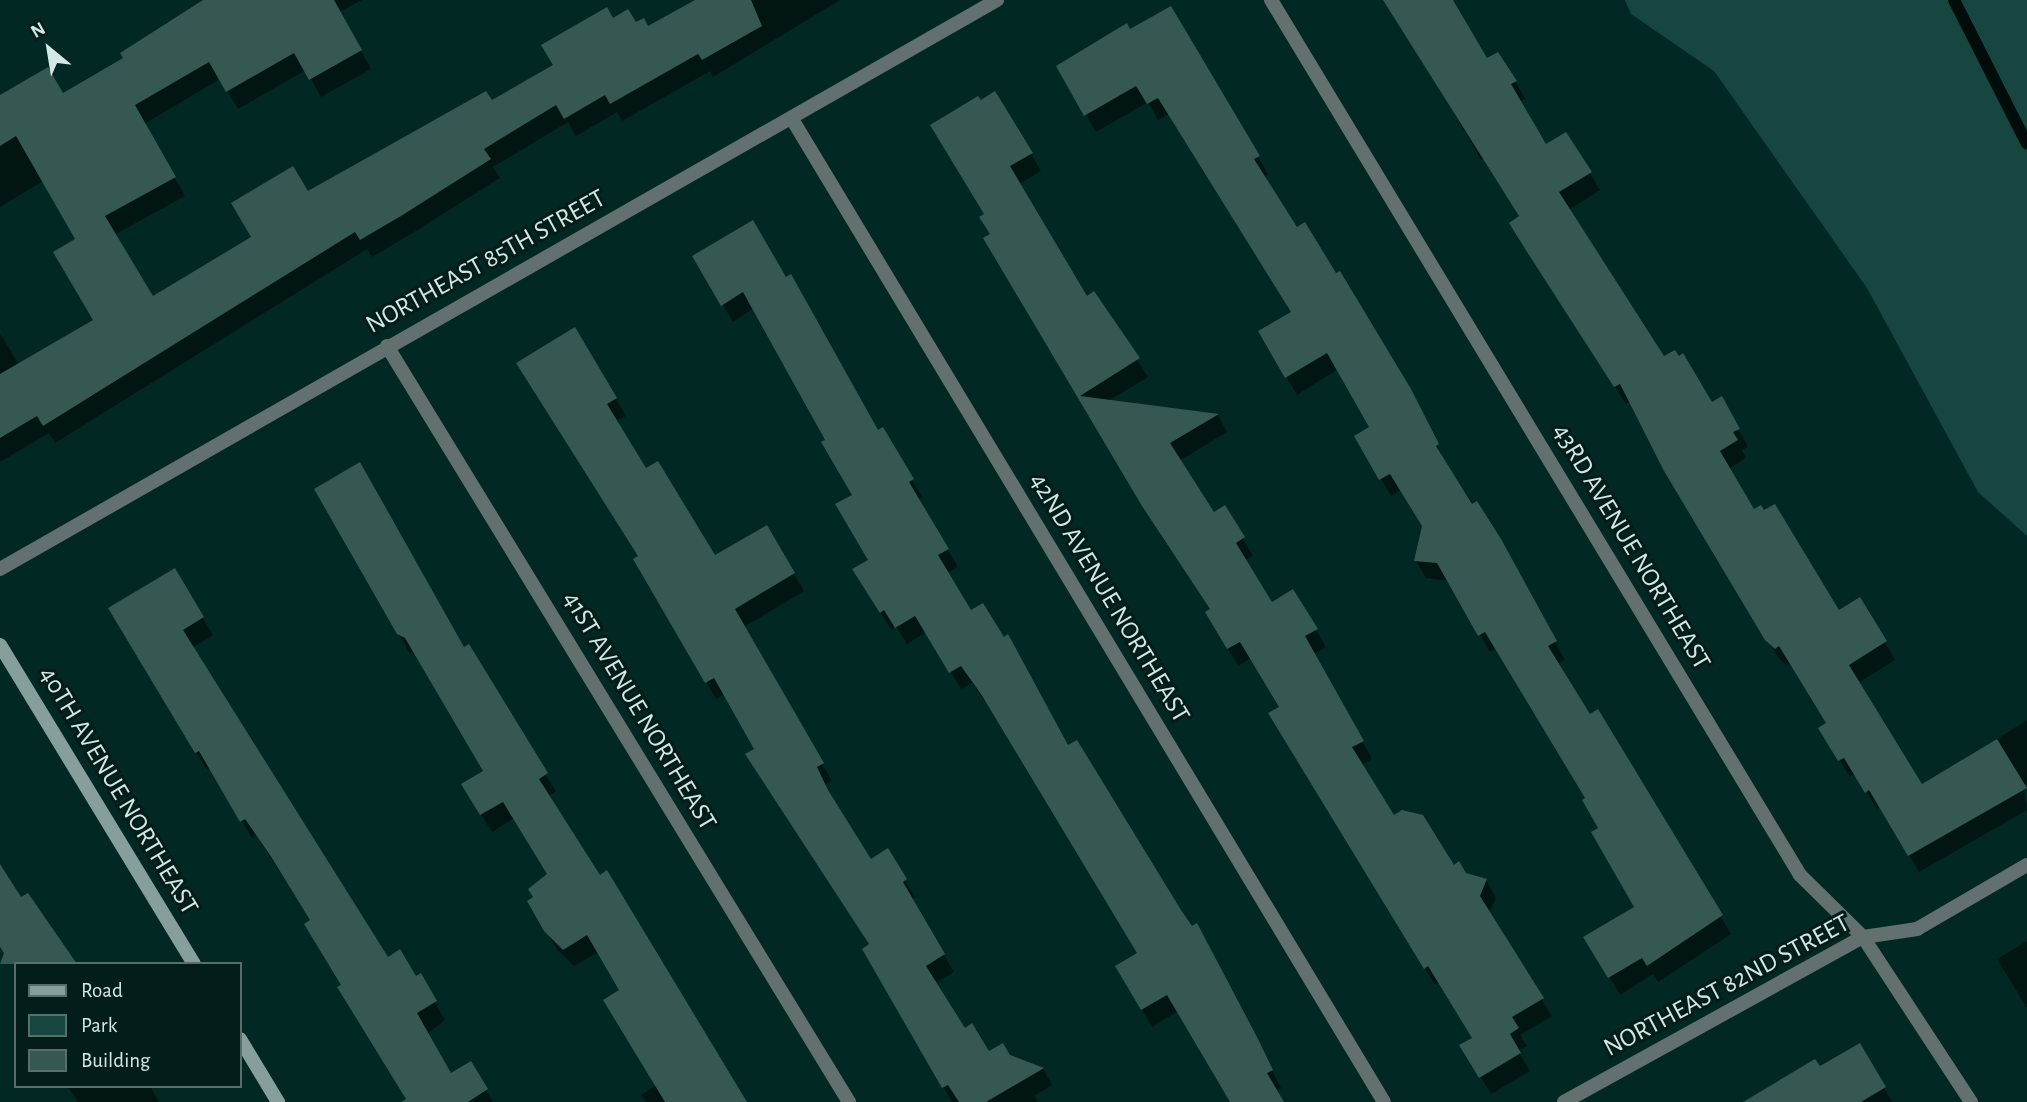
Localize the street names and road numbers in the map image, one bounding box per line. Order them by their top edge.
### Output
street label: NORTHEAST 85TH STREET [361,183,611,341]
street label: 43RD AVENUE NORTHEAST [1545,418,1717,676]
street label: 42ND AVENUE NORTHEAST [1022,468,1196,728]
street label: 41ST AVENUE NORTHEAST [555,586,723,836]
street label: 40TH AVENUE NORTHEAST [32,661,204,921]
street label: NORTHEAST 82ND STREET [1599,908,1855,1064]

